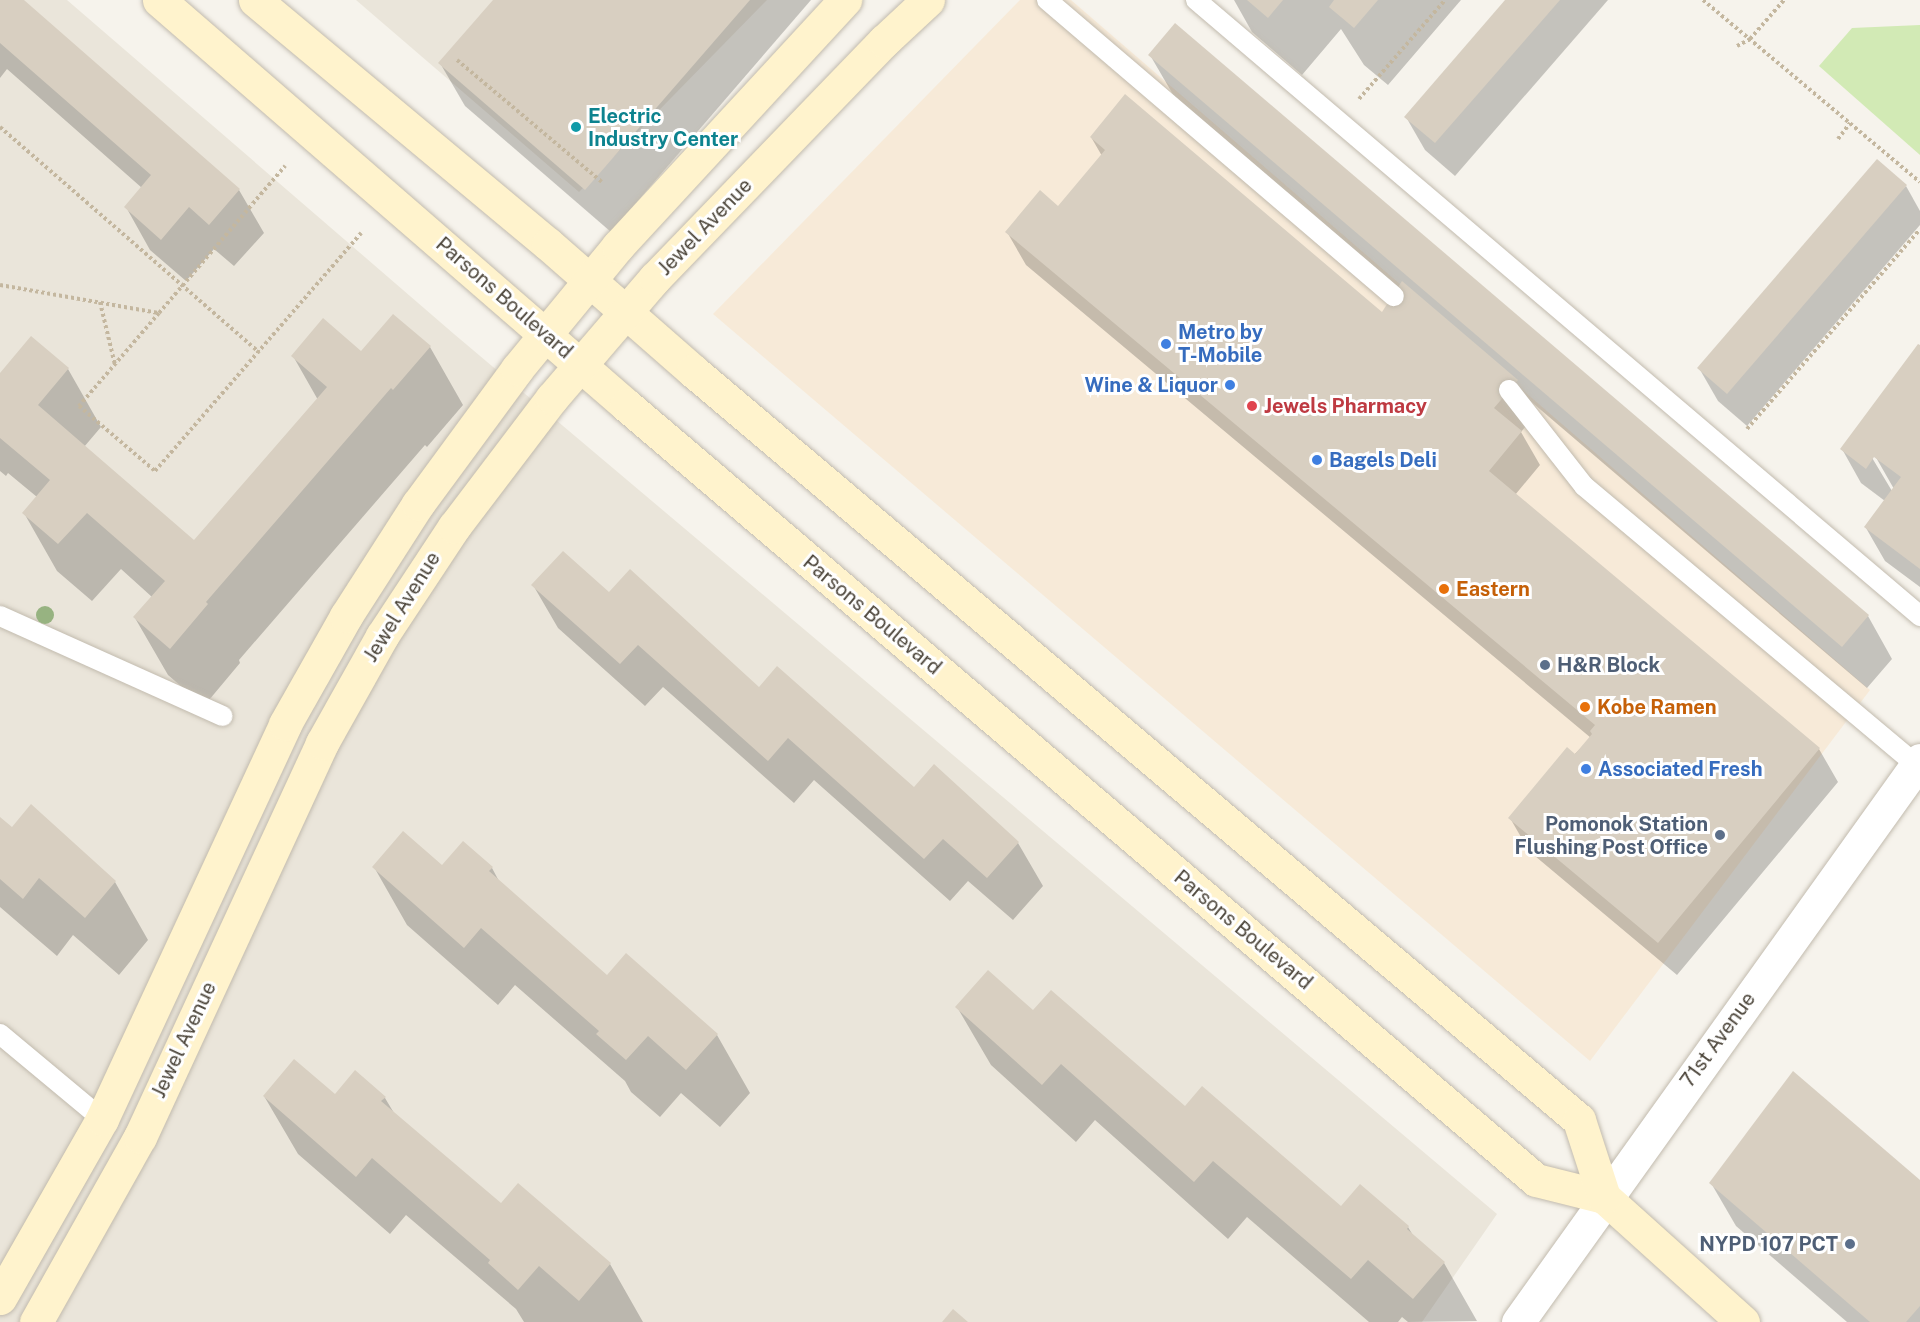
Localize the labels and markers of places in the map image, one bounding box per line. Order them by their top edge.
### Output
place label: Electric Industry Center [588,104,738,151]
marker: Electric Industry Center [569,120,583,134]
place label: Metro by T-Mobile [1178,320,1263,367]
marker: Metro by T-Mobile [1159,337,1173,351]
place label: Wine & Liquor [1084,373,1218,397]
marker: Wine & Liquor [1223,378,1237,392]
place label: Jewels Pharmacy [1264,394,1427,418]
marker: Jewels Pharmacy [1245,399,1259,413]
place label: Bagels Deli [1329,448,1437,472]
marker: Bagels Deli [1310,453,1324,467]
place label: Eastern [1456,577,1530,601]
marker: Eastern [1437,582,1451,596]
place label: H&R Block [1557,653,1660,677]
marker: H&R Block [1538,658,1552,672]
place label: Kobe Ramen [1597,695,1717,719]
marker: Kobe Ramen [1578,700,1592,714]
place label: Associated Fresh [1598,757,1763,781]
marker: Associated Fresh [1579,762,1593,776]
place label: Pomonok Station Flushing Post Office [1515,812,1708,859]
marker: Pomonok Station Flushing Post Office [1713,828,1727,842]
place label: NYPD 107 PCT [1699,1232,1838,1256]
marker: NYPD 107 PCT [1843,1237,1857,1251]

